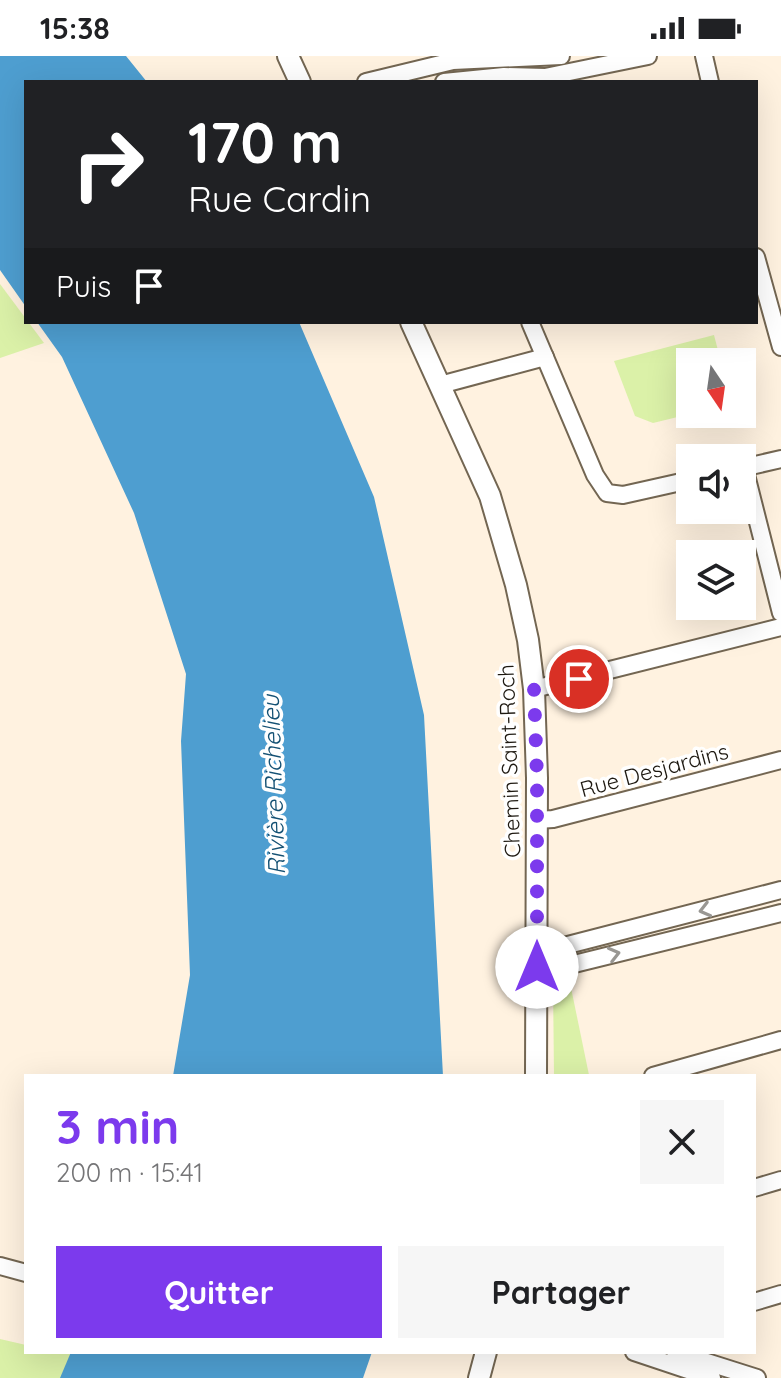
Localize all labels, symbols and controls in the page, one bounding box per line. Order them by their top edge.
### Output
text: 15:38 [40,9,110,47]
text: 170 m [188,107,342,177]
icon: right [56,112,160,216]
text: Rue Cardin [188,176,371,221]
icon: arrive [127,264,171,308]
text: Puis [56,267,111,305]
north arrow [676,348,756,428]
map controls [676,348,756,620]
button: sound [676,444,756,524]
button: layers [676,540,756,620]
pin [545,645,613,713]
icon: arrive [557,657,601,701]
street label: Chemin Saint-Roch [492,664,526,858]
water label: Rivière Richelieu [255,693,291,876]
street label: Rue Desjardins [577,737,731,803]
one-way arrow [699,900,713,917]
position arrow [495,925,579,1009]
one-way arrow [606,947,620,964]
text: 3 min [56,1096,179,1156]
button: close [640,1100,724,1184]
text: 200 m · 15:41 [56,1156,203,1189]
button: Quitter [56,1246,382,1338]
button: Partager [398,1246,724,1338]

